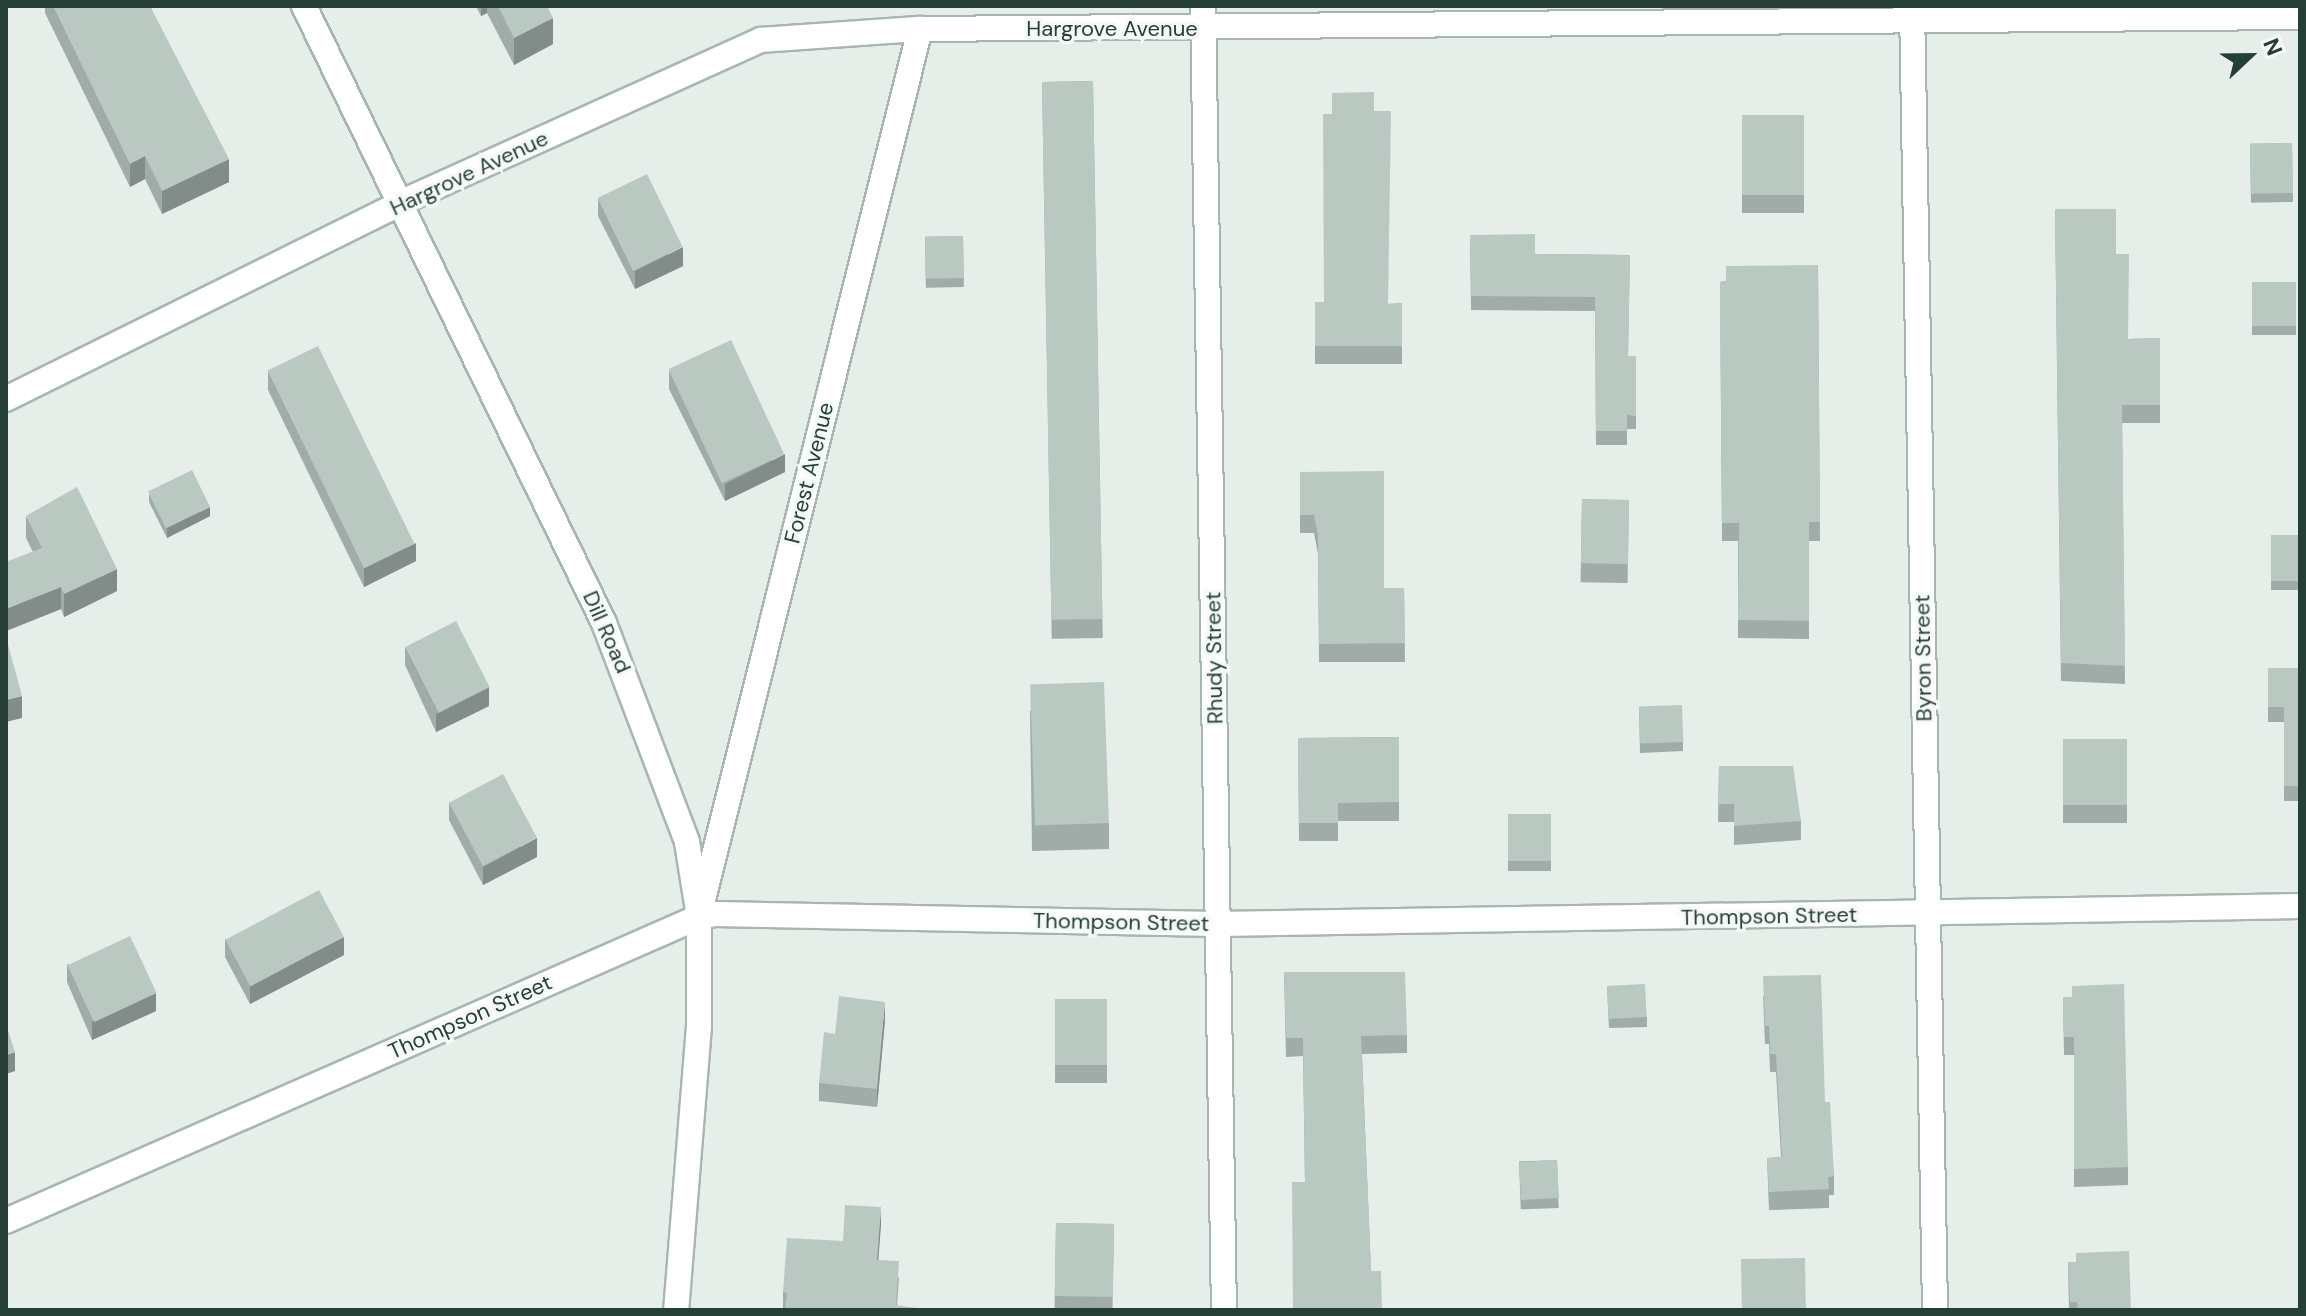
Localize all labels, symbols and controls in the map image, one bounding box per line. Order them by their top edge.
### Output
street label: Hargrove Avenue [1026,16,1198,42]
north arrow [2210,16,2290,96]
text: N [2256,34,2289,60]
street label: Hargrove Avenue [386,125,552,221]
street label: Forest Avenue [779,400,839,546]
street label: Dill Road [577,587,637,677]
street label: Rhudy Street [1200,592,1228,724]
street label: Byron Street [1909,594,1937,722]
street label: Thompson Street [1681,901,1857,931]
street label: Thompson Street [1033,907,1209,937]
street label: Thompson Street [384,969,556,1065]

